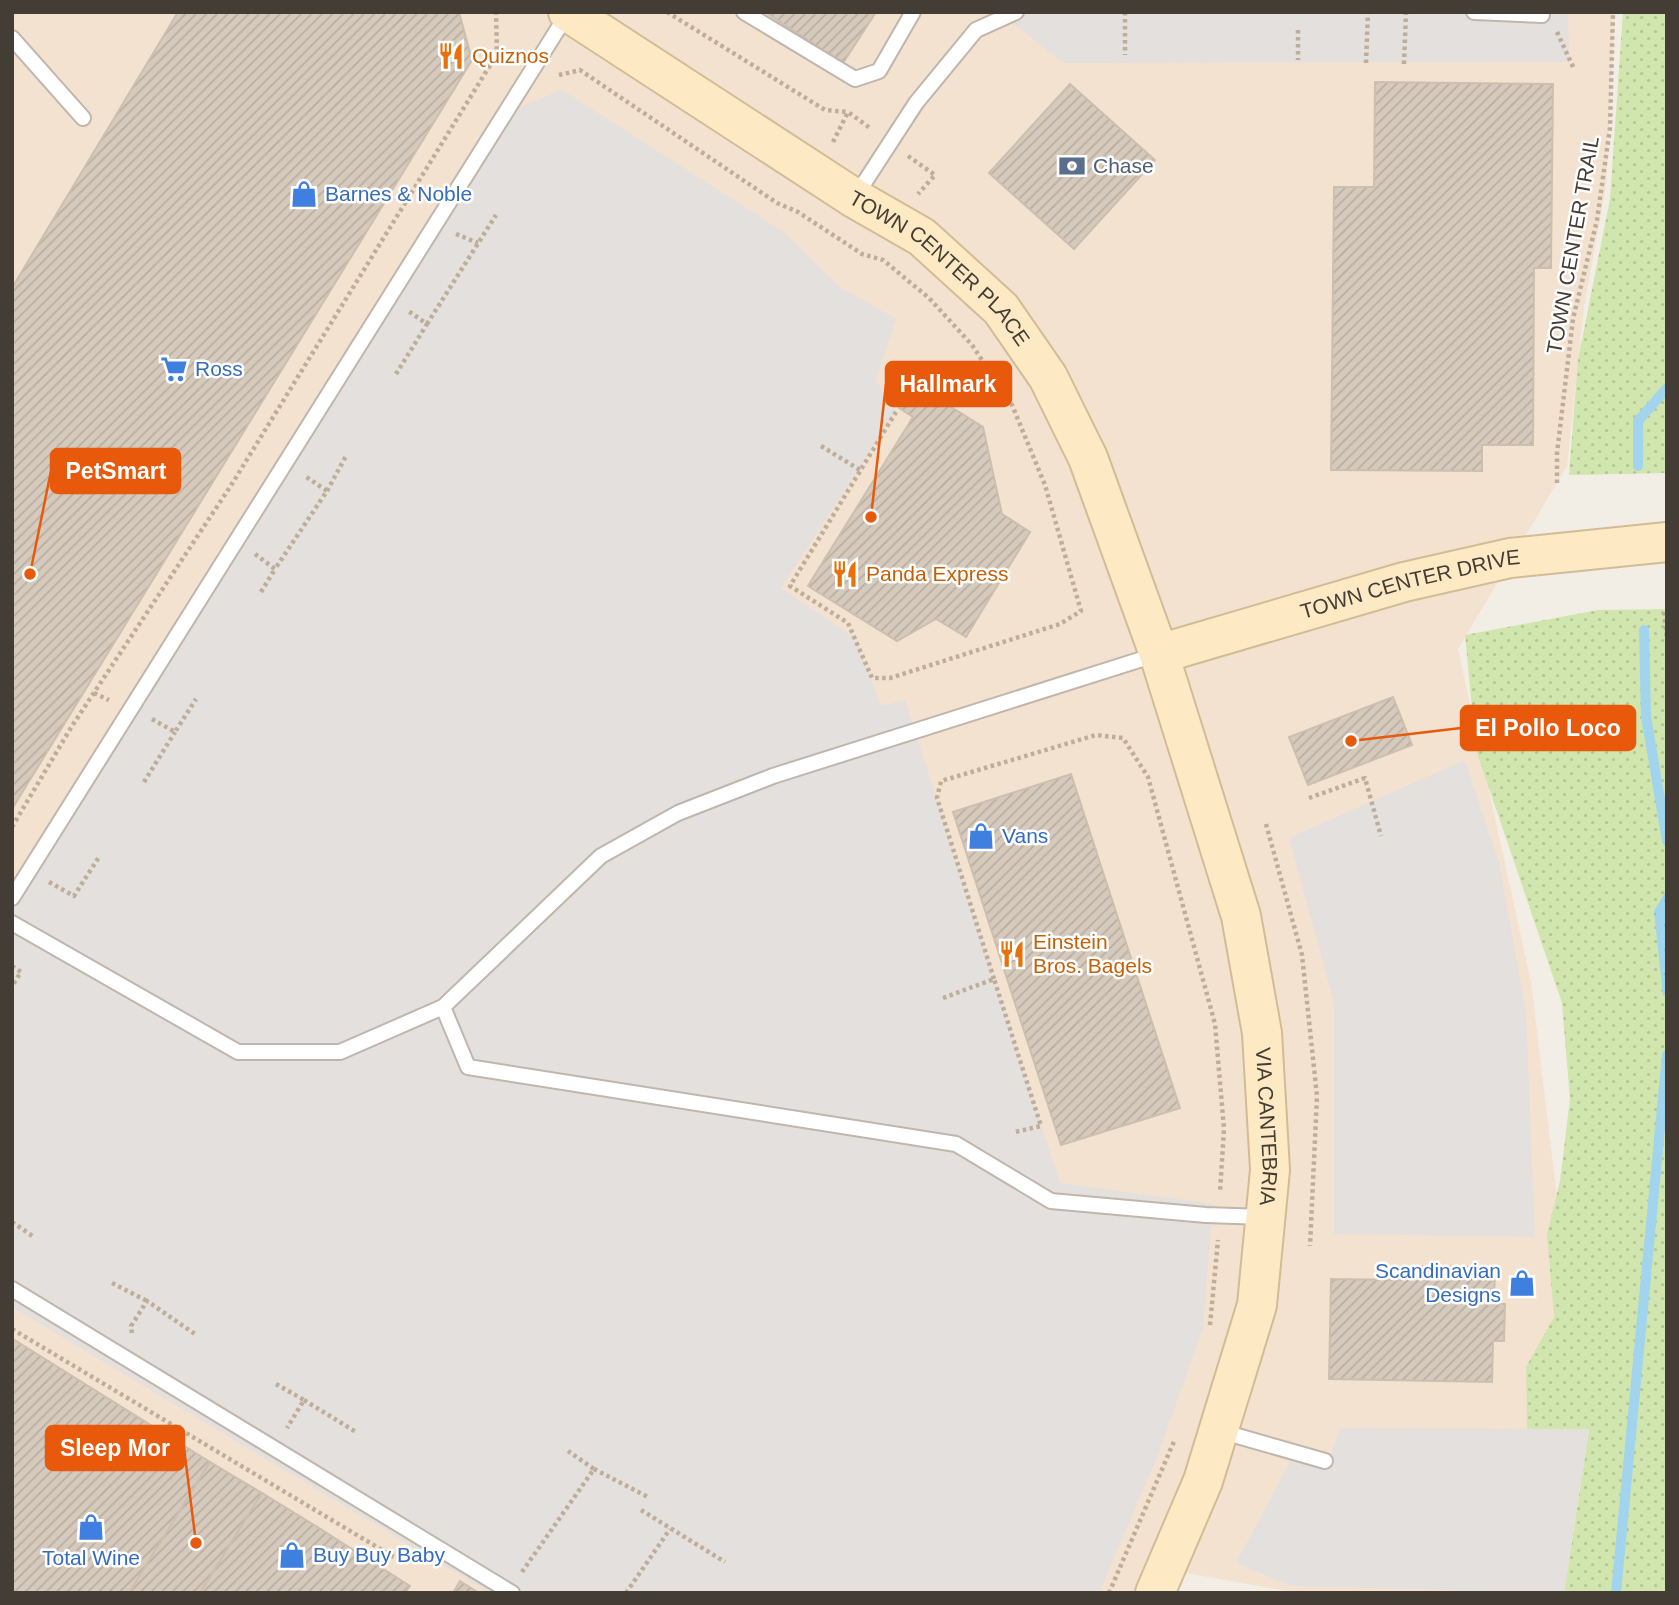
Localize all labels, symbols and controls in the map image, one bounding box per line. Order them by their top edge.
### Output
restaurant icon: Quiznos [436,41,466,71]
place label: Quiznos [472,44,549,67]
street label: TOWN CENTER TRAIL [1542,134,1603,356]
bank icon: Chase [1057,151,1087,181]
place label: Chase [1093,154,1154,177]
shop icon: Barnes & Noble [289,179,319,209]
place label: Barnes & Noble [325,182,472,205]
street label: TOWN CENTER PLACE [845,186,1035,350]
supermarket icon: Ross [159,354,189,384]
place label: Ross [195,357,243,380]
callout: Hallmark [886,362,1011,406]
text: Hallmark [899,371,997,397]
callout: PetSmart [51,449,180,493]
text: PetSmart [66,458,167,484]
street label: TOWN CENTER DRIVE [1298,545,1521,623]
restaurant icon: Panda Express [830,559,860,589]
place label: Panda Express [866,562,1008,585]
callout: El Pollo Loco [1461,706,1635,750]
text: El Pollo Loco [1475,715,1621,741]
shop icon: Vans [966,821,996,851]
place label: Vans [1002,824,1048,847]
place label: Einstein Bros. Bagels [1033,930,1152,977]
restaurant icon: Einstein Bros. Bagels [997,939,1027,969]
street label: VIA CANTEBRIA [1252,1047,1282,1207]
place label: Scandinavian Designs [1375,1259,1501,1306]
shop icon: Scandinavian Designs [1507,1268,1537,1298]
callout: Sleep Mor [46,1426,184,1470]
text: Sleep Mor [60,1435,170,1461]
shop icon: Total Wine [76,1512,106,1542]
shop icon: Buy Buy Baby [277,1540,307,1570]
place label: Buy Buy Baby [313,1543,445,1566]
place label: Total Wine [42,1546,140,1569]

